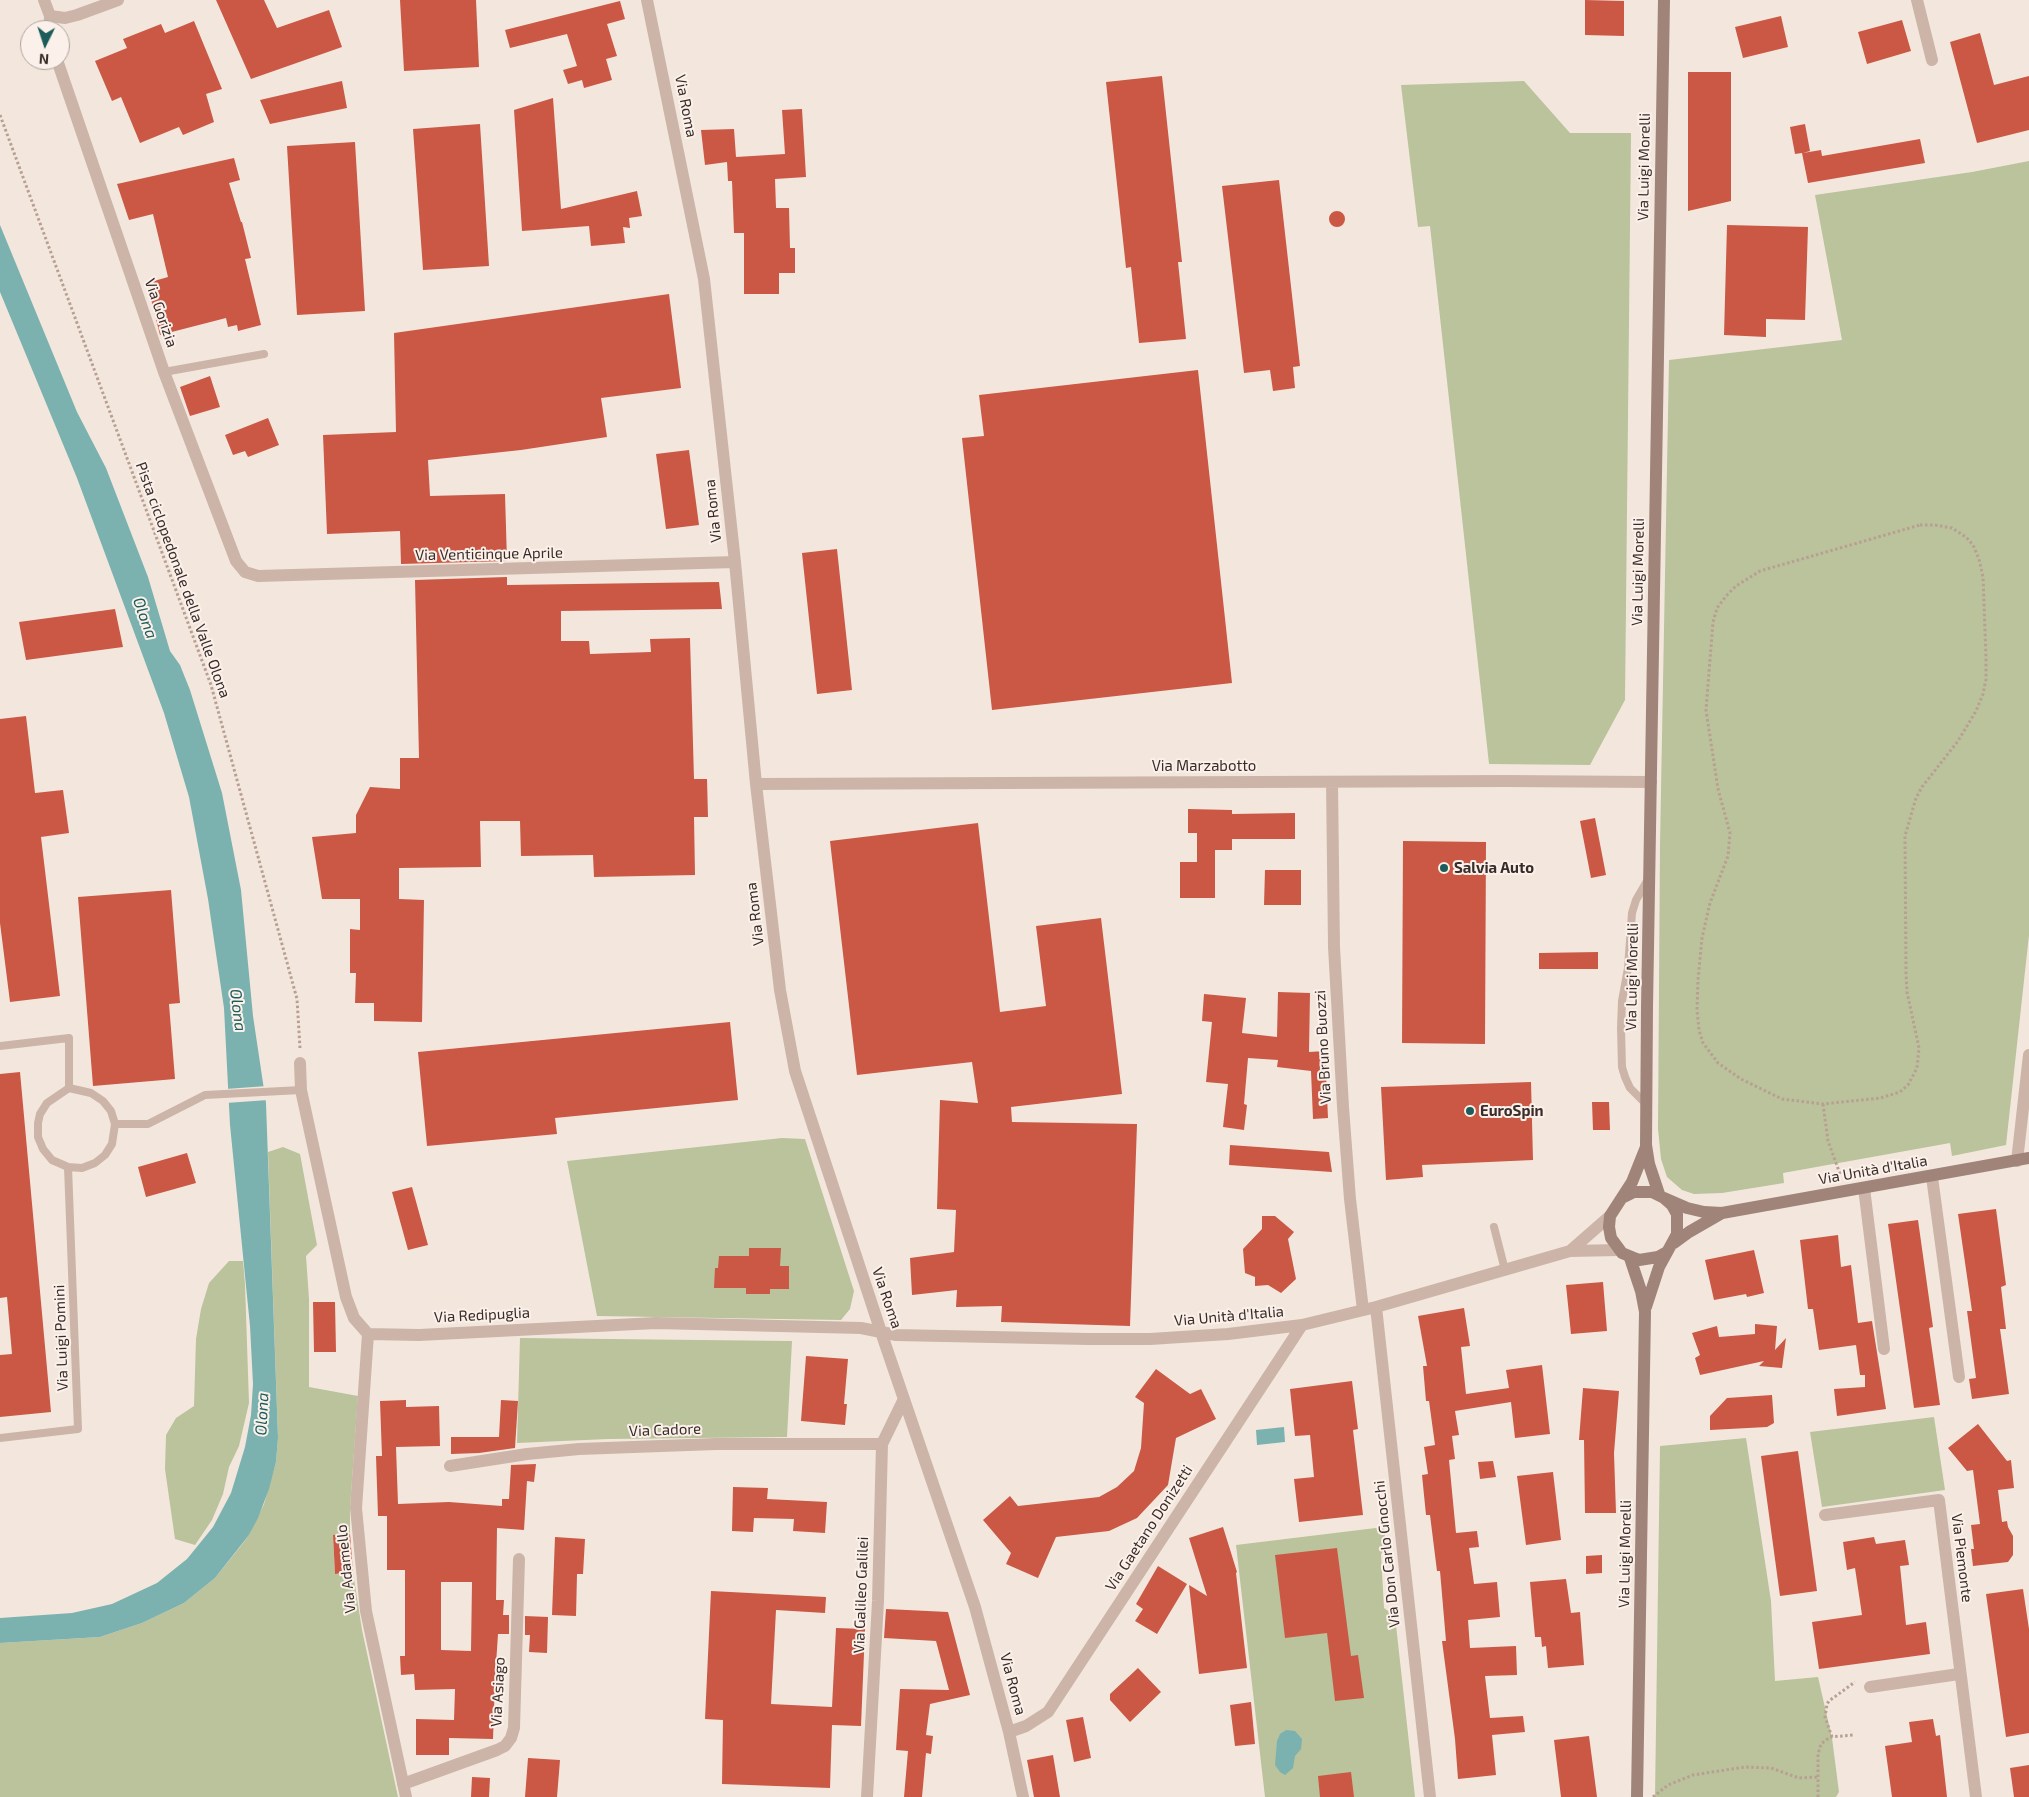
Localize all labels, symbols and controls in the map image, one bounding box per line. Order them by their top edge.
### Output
north arrow [20,20,70,70]
text: N [38,51,50,68]
street label: Via Roma [671,73,701,139]
street label: Via Luigi Morelli [1634,113,1654,221]
street label: Via Gorizia [141,276,181,350]
street label: Pista ciclopedonale della Valle Olona [132,460,234,700]
street label: Via Roma [701,478,725,544]
street label: Via Luigi Morelli [1628,518,1648,626]
street label: Via Venticinque Aprile [415,544,563,564]
water label: Olona [129,595,161,641]
street label: Via Marzabotto [1152,757,1256,775]
place label: Salvia Auto [1454,859,1534,877]
marker: Salvia Auto [1438,862,1450,874]
street label: Via Roma [742,881,768,947]
street label: Via Luigi Morelli [1622,923,1642,1031]
water label: Olona [226,988,250,1032]
street label: Via Bruno Buozzi [1311,989,1335,1105]
place label: EuroSpin [1480,1102,1544,1120]
marker: EuroSpin [1464,1105,1476,1117]
street label: Via Unità d'Italia [1817,1152,1929,1188]
street label: Via Roma [868,1265,906,1331]
street label: Via Luigi Pomini [50,1285,72,1391]
street label: Via Unità d'Italia [1173,1302,1285,1330]
street label: Via Redipuglia [434,1303,530,1327]
water label: Olona [251,1392,273,1436]
street label: Via Cadore [629,1420,701,1440]
street label: Via Gaetano Donizetti [1102,1462,1196,1594]
street label: Via Don Carlo Gnocchi [1370,1480,1404,1628]
street label: Via Luigi Morelli [1615,1500,1635,1608]
street label: Via Piemonte [1948,1513,1976,1603]
street label: Via Adamello [332,1524,360,1614]
street label: Via Galileo Galilei [850,1536,872,1654]
street label: Via Roma [996,1651,1030,1717]
street label: Via Asiago [487,1656,509,1728]

